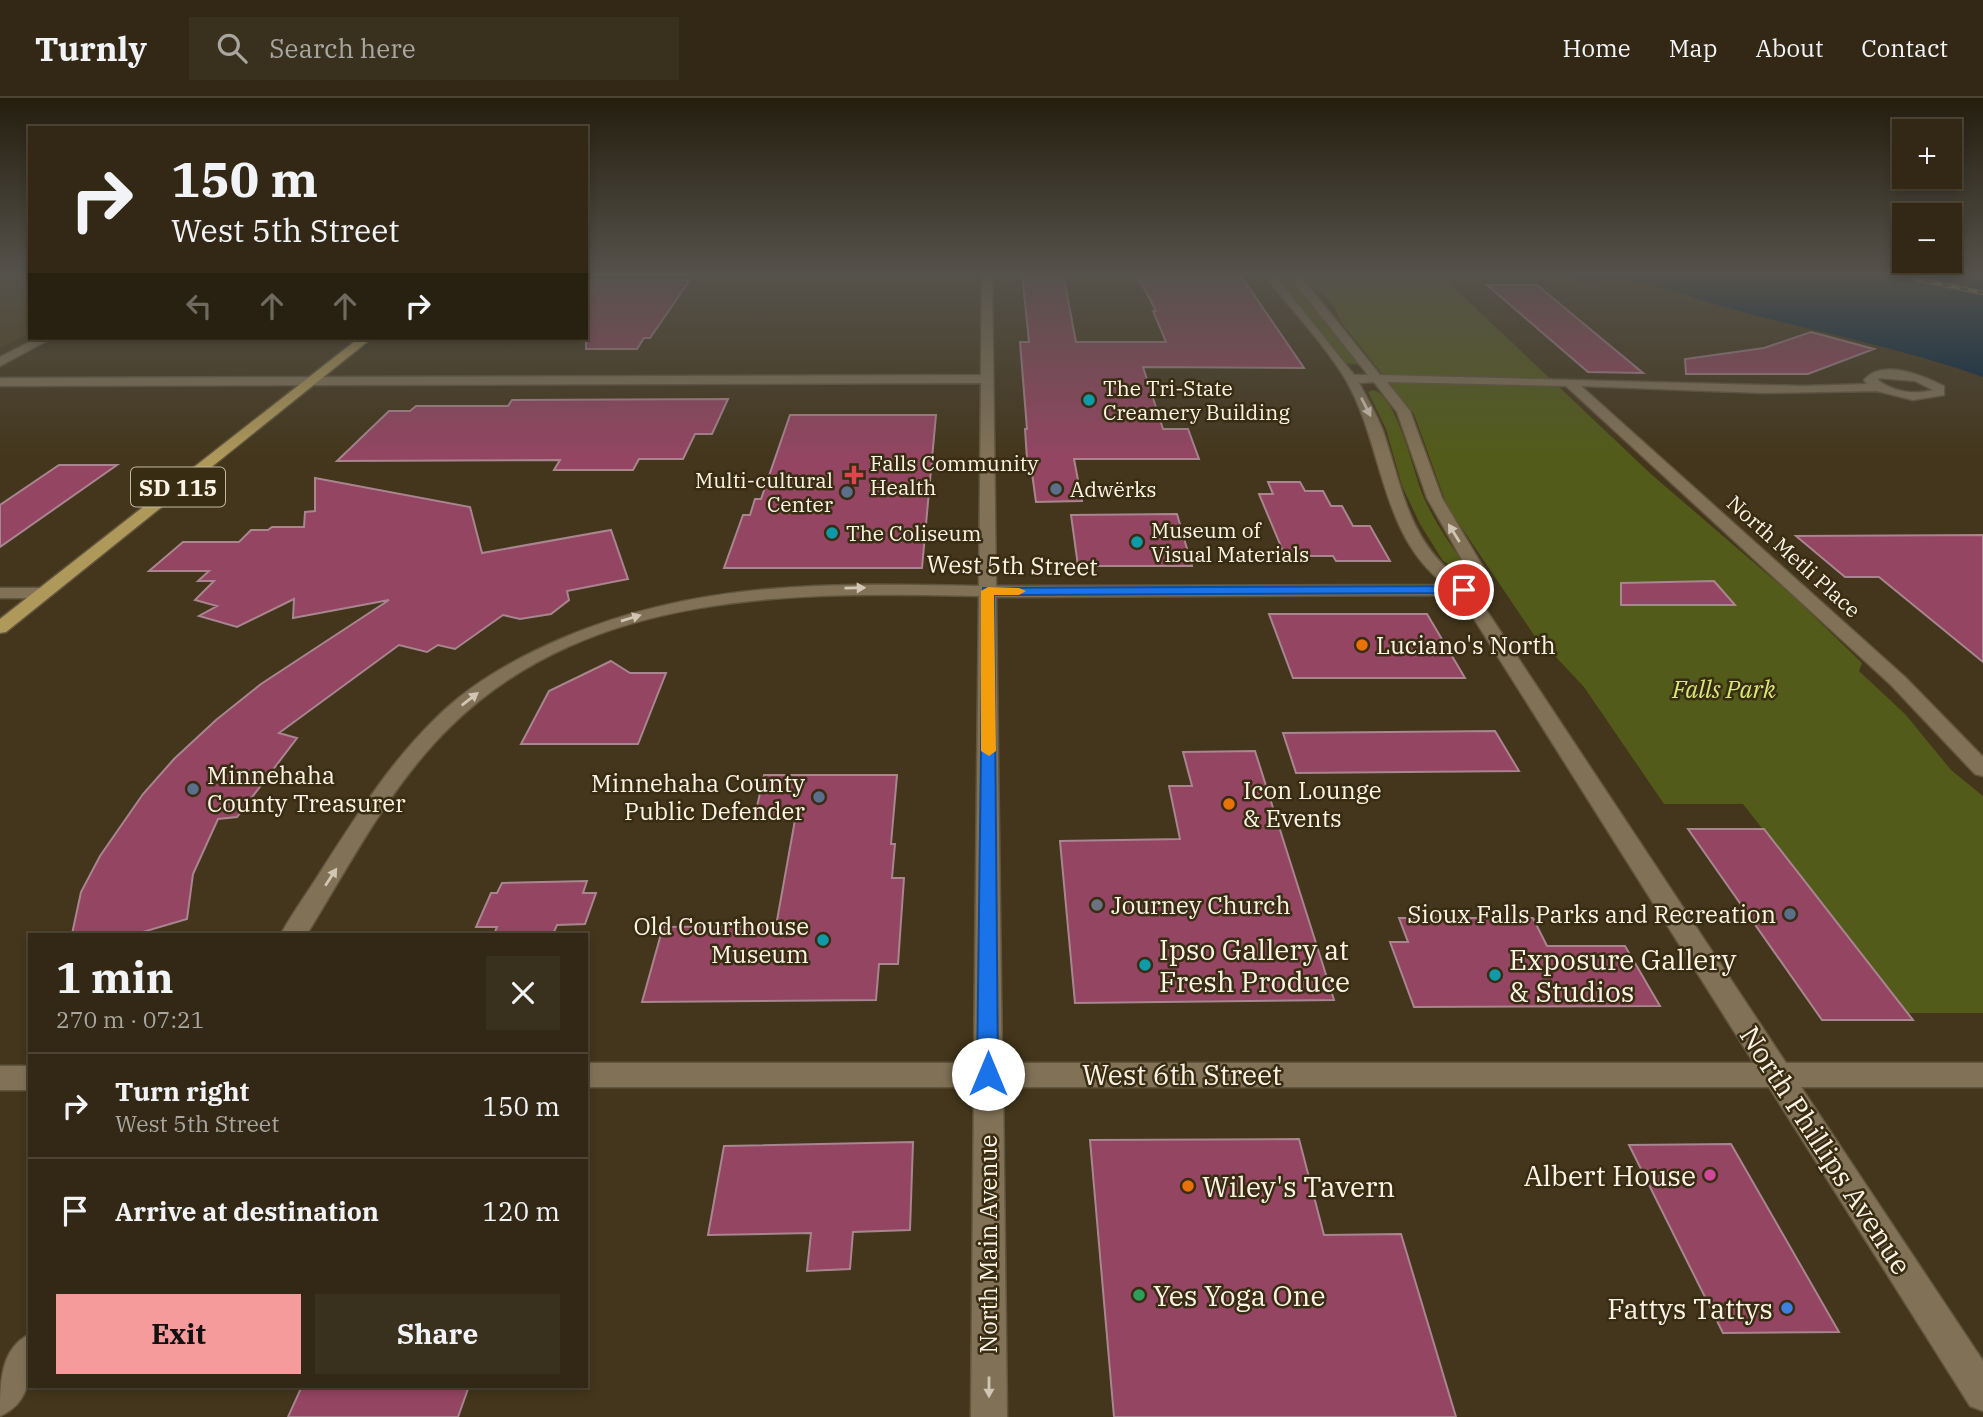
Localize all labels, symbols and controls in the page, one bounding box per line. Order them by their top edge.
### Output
search box [189,17,679,80]
text: Turnly [35,27,147,70]
icon: search [213,29,251,67]
text: Search here [269,31,416,65]
text: Home [1563,32,1631,64]
text: Map [1669,32,1717,64]
text: About [1755,32,1823,64]
text: Contact [1861,32,1948,64]
map controls [1892,119,1962,273]
button: + [1892,119,1962,189]
text: 150 m [171,147,318,210]
icon: right [56,154,147,245]
button: − [1892,203,1962,273]
text: West 5th Street [171,209,400,251]
icon: left [180,287,218,325]
icon: ahead [253,287,291,325]
icon: ahead [326,287,364,325]
icon: right [399,287,437,325]
place label: The Tri-State Creamery Building [1103,374,1290,426]
marker: The Tri-State Creamery Building [1081,392,1097,408]
one-way arrow [1360,397,1371,417]
place label: Falls Community Health [870,449,1039,501]
marker: Falls Community Health [844,465,864,485]
place label: Multi-cultural Center [695,466,834,518]
road number: SD 115 [131,468,225,506]
place label: Adwёrks [1070,475,1156,503]
marker: Adwёrks [1048,481,1064,497]
marker: Multi-cultural Center [839,484,855,500]
street label: North Metli Place [1721,489,1867,623]
place label: Museum of Visual Materials [1151,516,1309,568]
place label: The Coliseum [846,519,982,547]
one-way arrow [1447,523,1460,543]
marker: The Coliseum [824,525,840,541]
marker: Museum of Visual Materials [1129,534,1145,550]
street label: West 5th Street [926,548,1098,582]
pin [1434,560,1494,620]
icon: arrive [1445,571,1483,609]
one-way arrow [844,582,866,594]
one-way arrow [620,612,641,622]
place label: Luciano's North [1376,629,1556,661]
marker: Luciano's North [1354,637,1370,653]
park label: Falls Park [1671,673,1776,705]
one-way arrow [461,692,479,706]
place label: Minnehaha County Treasurer [207,759,406,819]
place label: Minnehaha County Public Defender [591,767,805,827]
place label: Icon Lounge & Events [1243,774,1382,834]
marker: Minnehaha County Treasurer [185,781,201,797]
marker: Minnehaha County Public Defender [811,789,827,805]
marker: Icon Lounge & Events [1221,796,1237,812]
one-way arrow [324,868,338,886]
place label: Journey Church [1111,889,1291,921]
marker: Journey Church [1089,897,1105,913]
place label: Sioux Falls Parks and Recreation [1407,898,1776,930]
marker: Sioux Falls Parks and Recreation [1782,906,1798,922]
place label: Old Courthouse Museum [633,910,809,970]
place label: Ipso Gallery at Fresh Produce [1159,931,1350,1000]
marker: Old Courthouse Museum [815,932,831,948]
place label: Exposure Gallery & Studios [1509,941,1737,1010]
text: 1 min [56,950,174,1005]
button: close [486,956,560,1030]
marker: Ipso Gallery at Fresh Produce [1137,957,1153,973]
marker: Exposure Gallery & Studios [1487,967,1503,983]
text: 270 m · 07:21 [56,1004,205,1034]
street label: North Phillips Avenue [1732,1019,1920,1281]
position arrow [951,1037,1025,1111]
street label: West 6th Street [1082,1056,1282,1093]
text: Turn right [115,1074,249,1108]
icon: right [56,1087,94,1125]
text: 150 m [482,1089,560,1123]
text: West 5th Street [115,1108,279,1138]
street label: North Main Avenue [972,1135,1004,1353]
place label: Albert House [1524,1157,1696,1194]
marker: Albert House [1702,1167,1718,1183]
place label: Wiley's Tavern [1202,1168,1395,1205]
marker: Wiley's Tavern [1180,1178,1196,1194]
icon: arrive [56,1192,94,1230]
text: Arrive at destination [115,1194,379,1228]
text: 120 m [482,1194,560,1228]
place label: Yes Yoga One [1153,1277,1325,1314]
marker: Yes Yoga One [1131,1287,1147,1303]
place label: Fattys Tattys [1607,1290,1773,1327]
button: Exit [56,1294,301,1374]
button: Share [315,1294,560,1374]
marker: Fattys Tattys [1779,1300,1795,1316]
one-way arrow [983,1376,995,1398]

